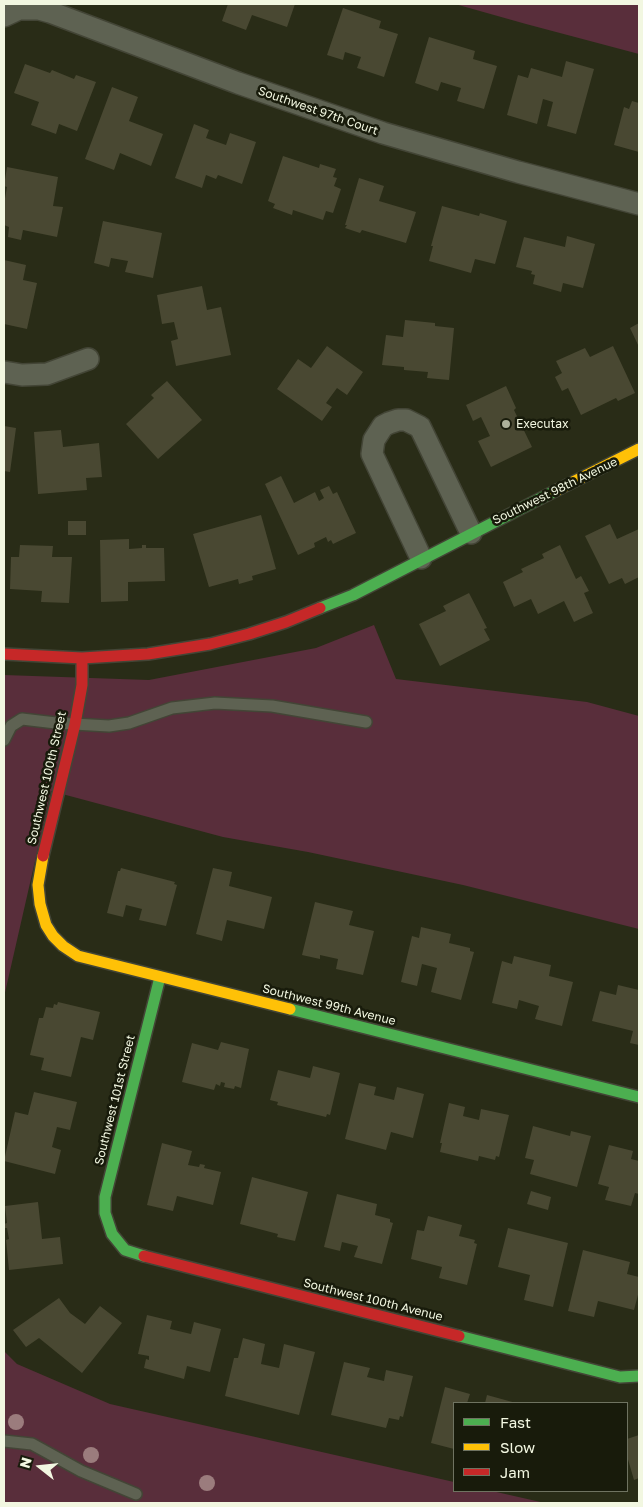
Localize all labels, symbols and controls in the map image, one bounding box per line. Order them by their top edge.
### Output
street label: Southwest 97th Court [256,84,380,138]
place label: Executax [516,417,569,431]
marker: Executax [500,418,512,430]
street label: Southwest 98th Avenue [490,454,620,528]
street label: Southwest 100th Street [25,710,69,846]
street label: Southwest 99th Avenue [261,981,397,1029]
street label: Southwest 101st Street [92,1033,138,1167]
street label: Southwest 100th Avenue [302,1276,444,1324]
legend [453,1402,628,1492]
text: Fast [500,1413,531,1431]
text: Slow [500,1438,535,1456]
north arrow [15,1442,65,1492]
text: N [15,1455,35,1470]
text: Jam [500,1463,530,1481]

